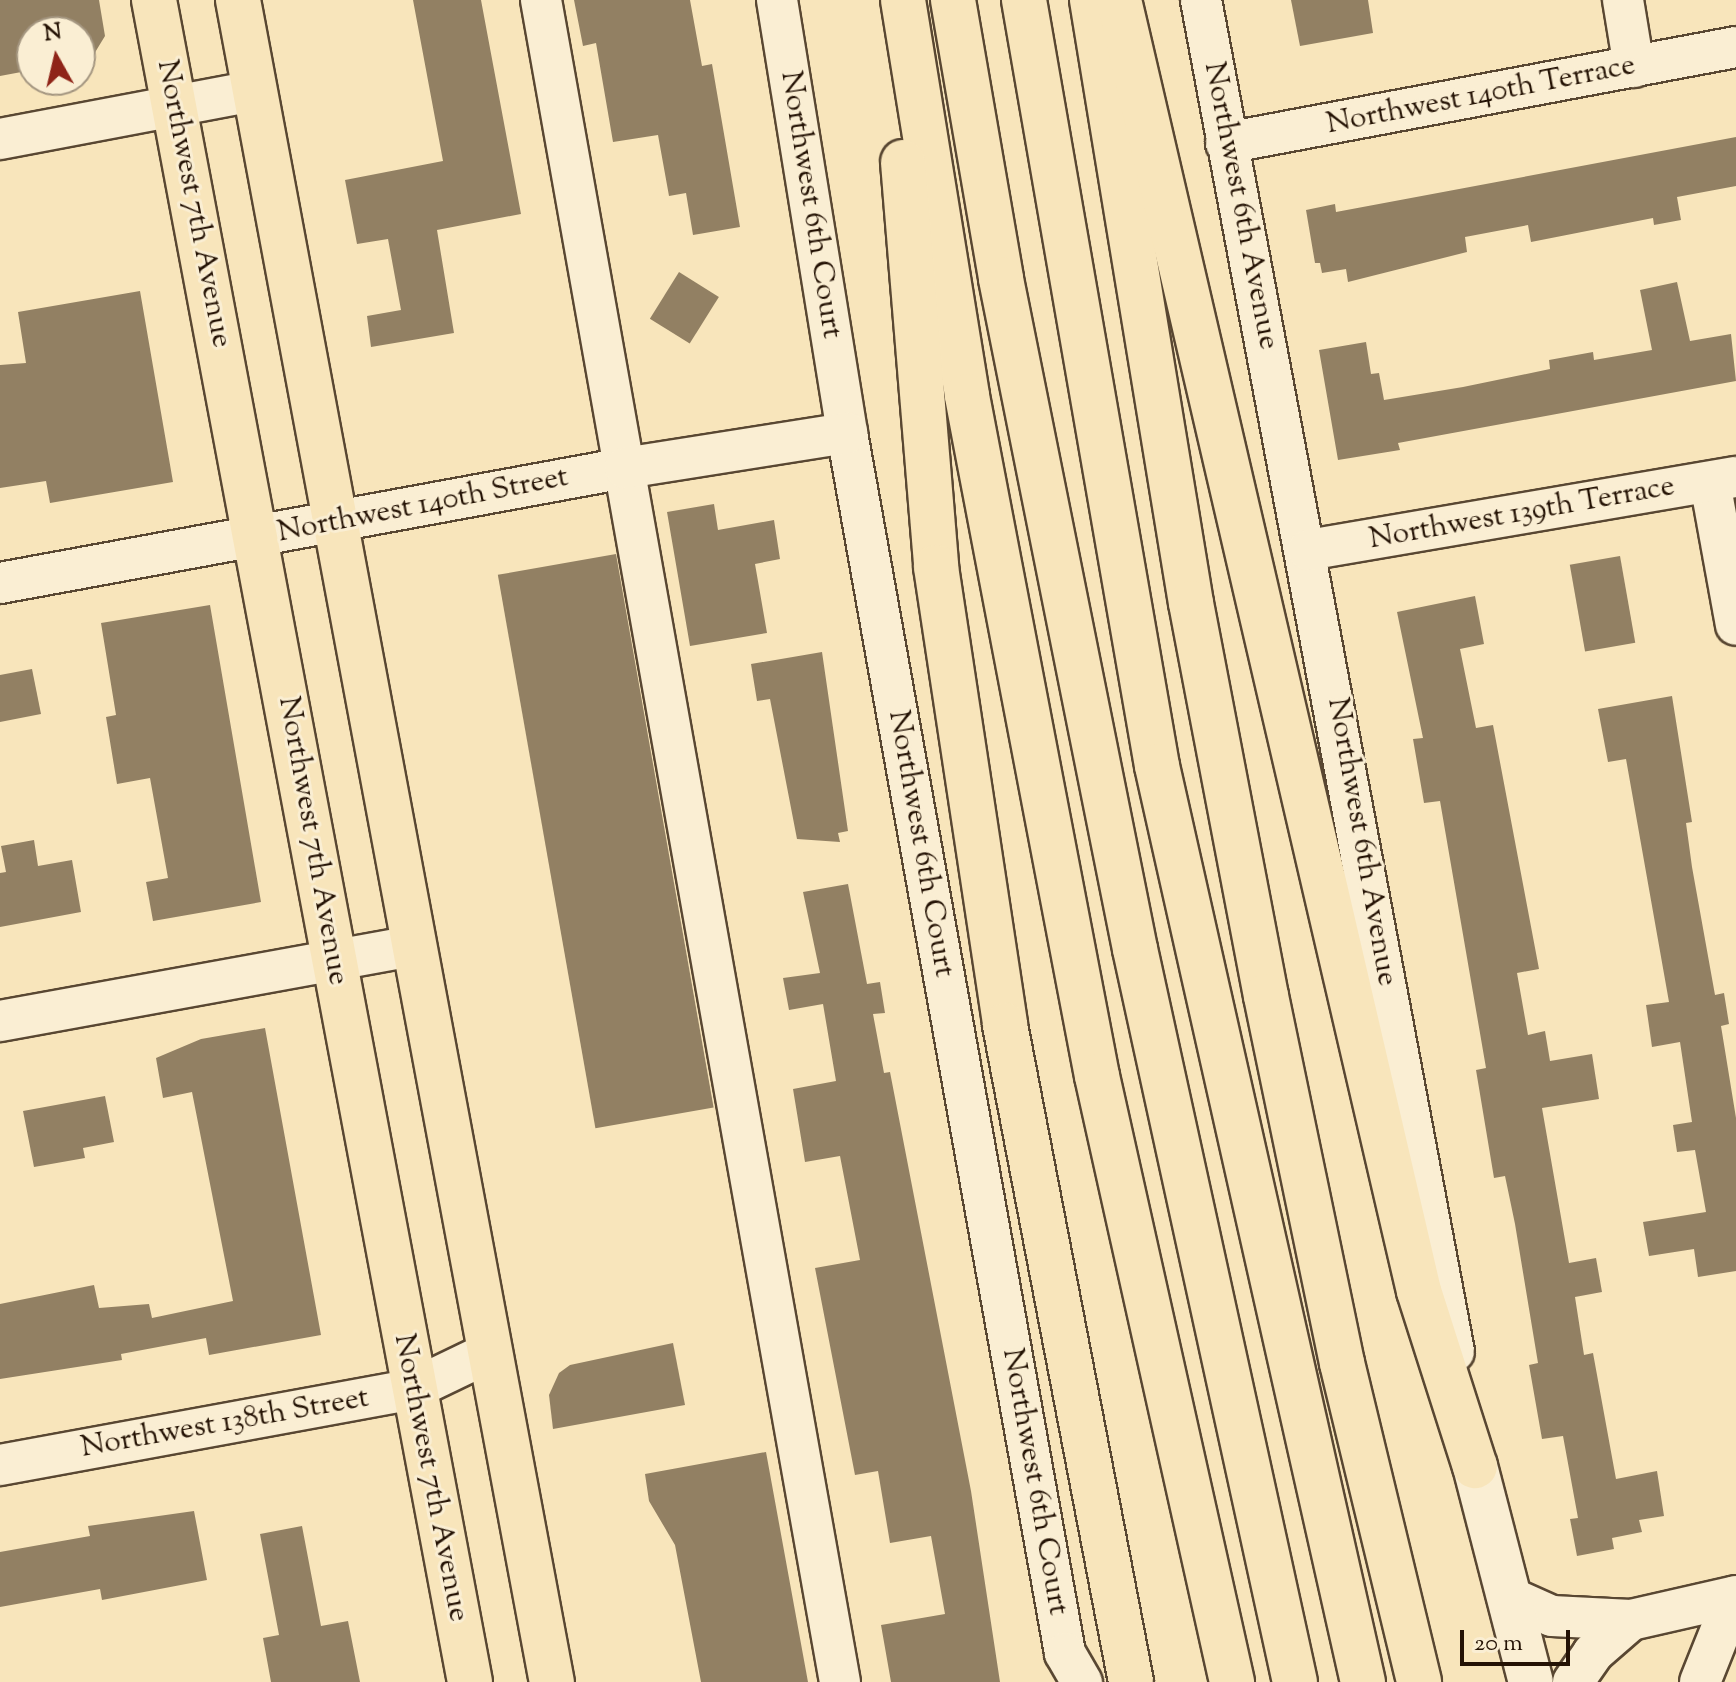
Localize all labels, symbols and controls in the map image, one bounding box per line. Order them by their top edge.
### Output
north arrow [16,16,96,96]
text: N [42,17,64,51]
street label: Northwest 140th Terrace [1324,48,1638,144]
street label: Northwest 7th Avenue [147,57,239,351]
street label: Northwest 6th Avenue [1194,59,1286,353]
street label: Northwest 6th Court [771,69,849,341]
street label: Northwest 140th Street [275,460,571,552]
street label: Northwest 139th Terrace [1367,469,1677,559]
street label: Northwest 7th Avenue [269,694,355,988]
street label: Northwest 6th Avenue [1318,695,1404,989]
street label: Northwest 6th Court [879,708,961,980]
street label: Northwest 7th Avenue [384,1331,476,1625]
street label: Northwest 6th Court [993,1346,1075,1618]
street label: Northwest 138th Street [78,1381,372,1467]
scale bar [1464,1614,1574,1664]
text: 20 m [1474,1627,1523,1661]

